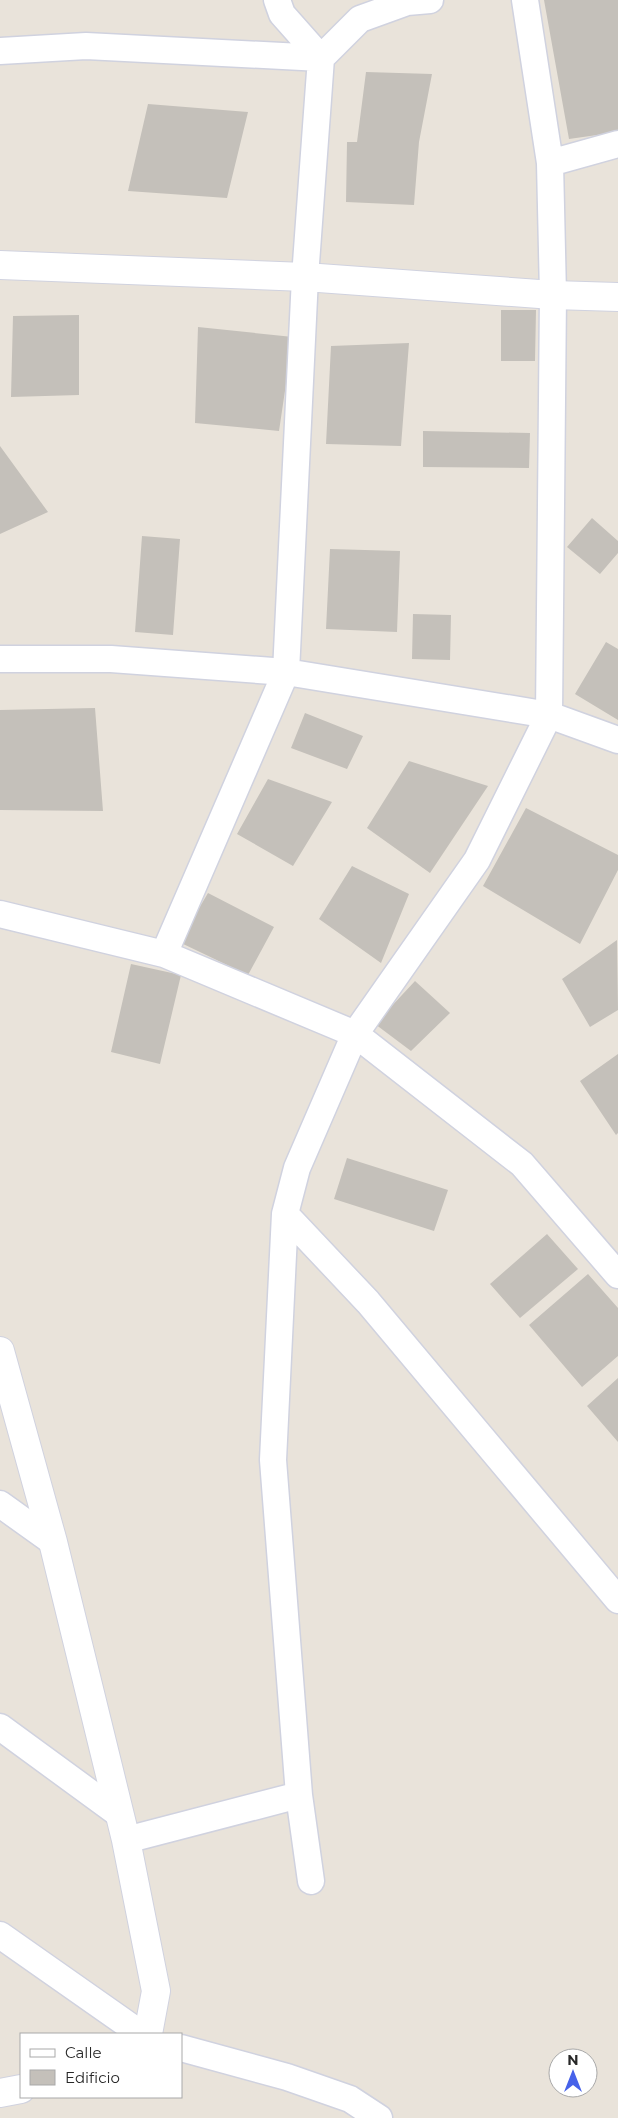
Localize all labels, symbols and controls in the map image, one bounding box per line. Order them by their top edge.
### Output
legend [20,2033,182,2098]
text: Calle [65,2043,102,2062]
north arrow [548,2048,598,2098]
text: N [567,2051,579,2069]
text: Edificio [65,2068,120,2087]

